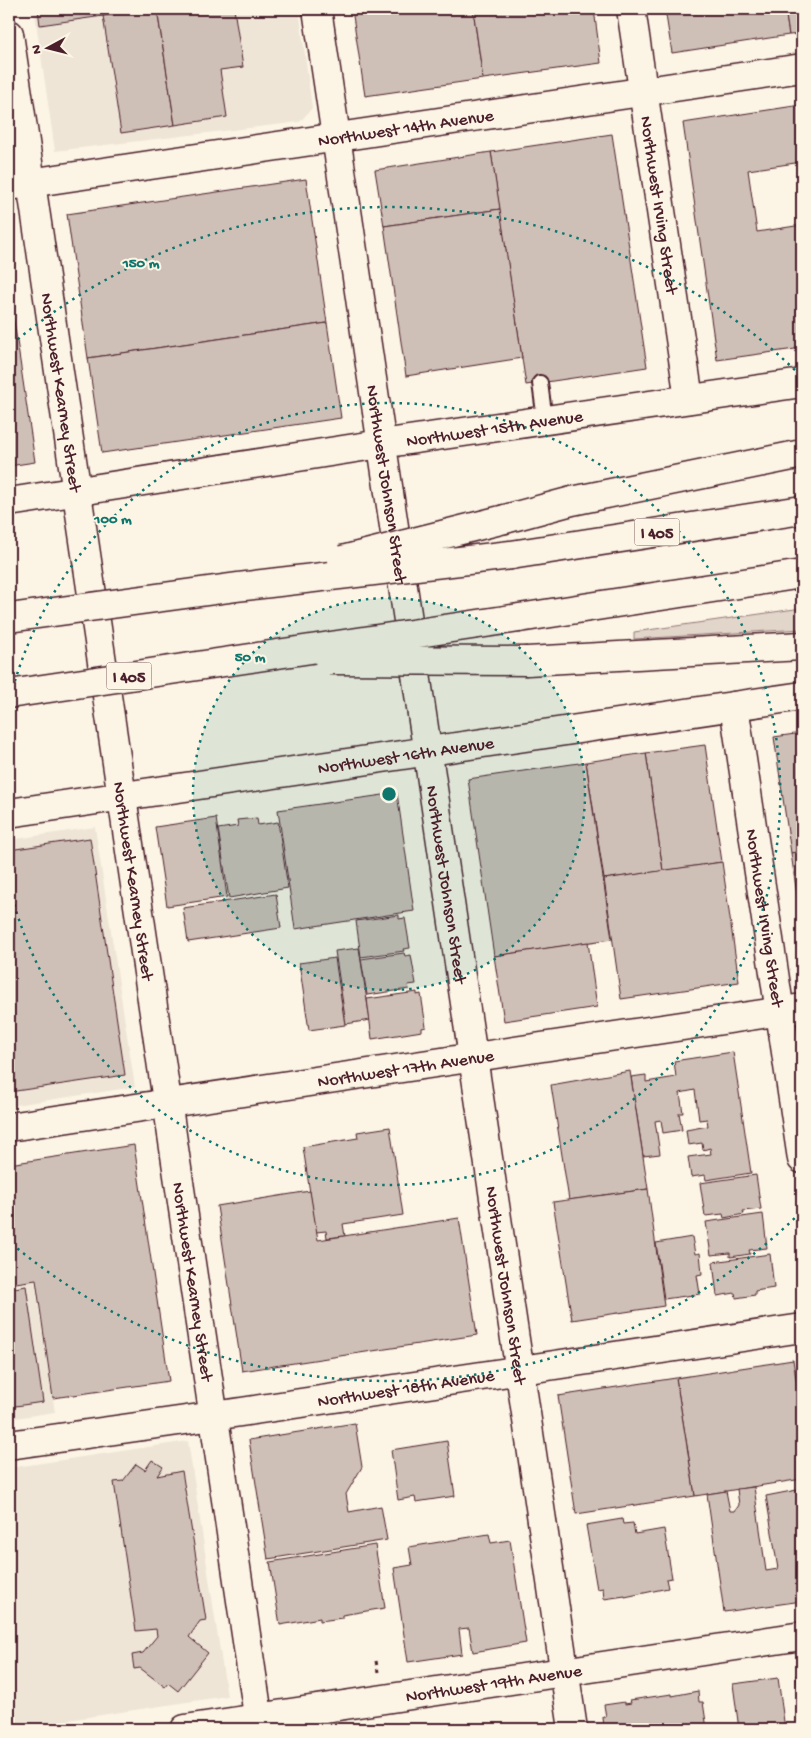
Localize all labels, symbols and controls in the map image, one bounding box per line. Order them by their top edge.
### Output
north arrow [22,22,72,72]
text: N [29,44,47,55]
street label: Northwest 14th Avenue [317,106,496,153]
street label: Northwest Irving Street [634,115,681,297]
text: 150 m [122,255,160,273]
street label: Northwest Kearney Street [34,292,85,495]
street label: Northwest Johnson Street [360,384,411,586]
street label: Northwest 15th Avenue [405,407,585,453]
text: 100 m [93,511,132,529]
road number: I 405 [634,518,680,546]
text: 50 m [235,649,266,667]
road number: I 405 [106,662,152,689]
street label: Northwest 16th Avenue [317,733,496,780]
street label: Northwest Kearney Street [107,780,157,984]
street label: Northwest Johnson Street [420,784,470,987]
centre of rings [380,785,398,803]
street label: Northwest Irving Street [740,828,787,1010]
street label: Northwest 17th Avenue [316,1046,496,1094]
street label: Northwest Kearney Street [166,1181,217,1384]
street label: Northwest Johnson Street [479,1185,530,1387]
street label: Northwest 18th Avenue [316,1366,497,1413]
street label: Northwest 19th Avenue [404,1661,584,1709]

